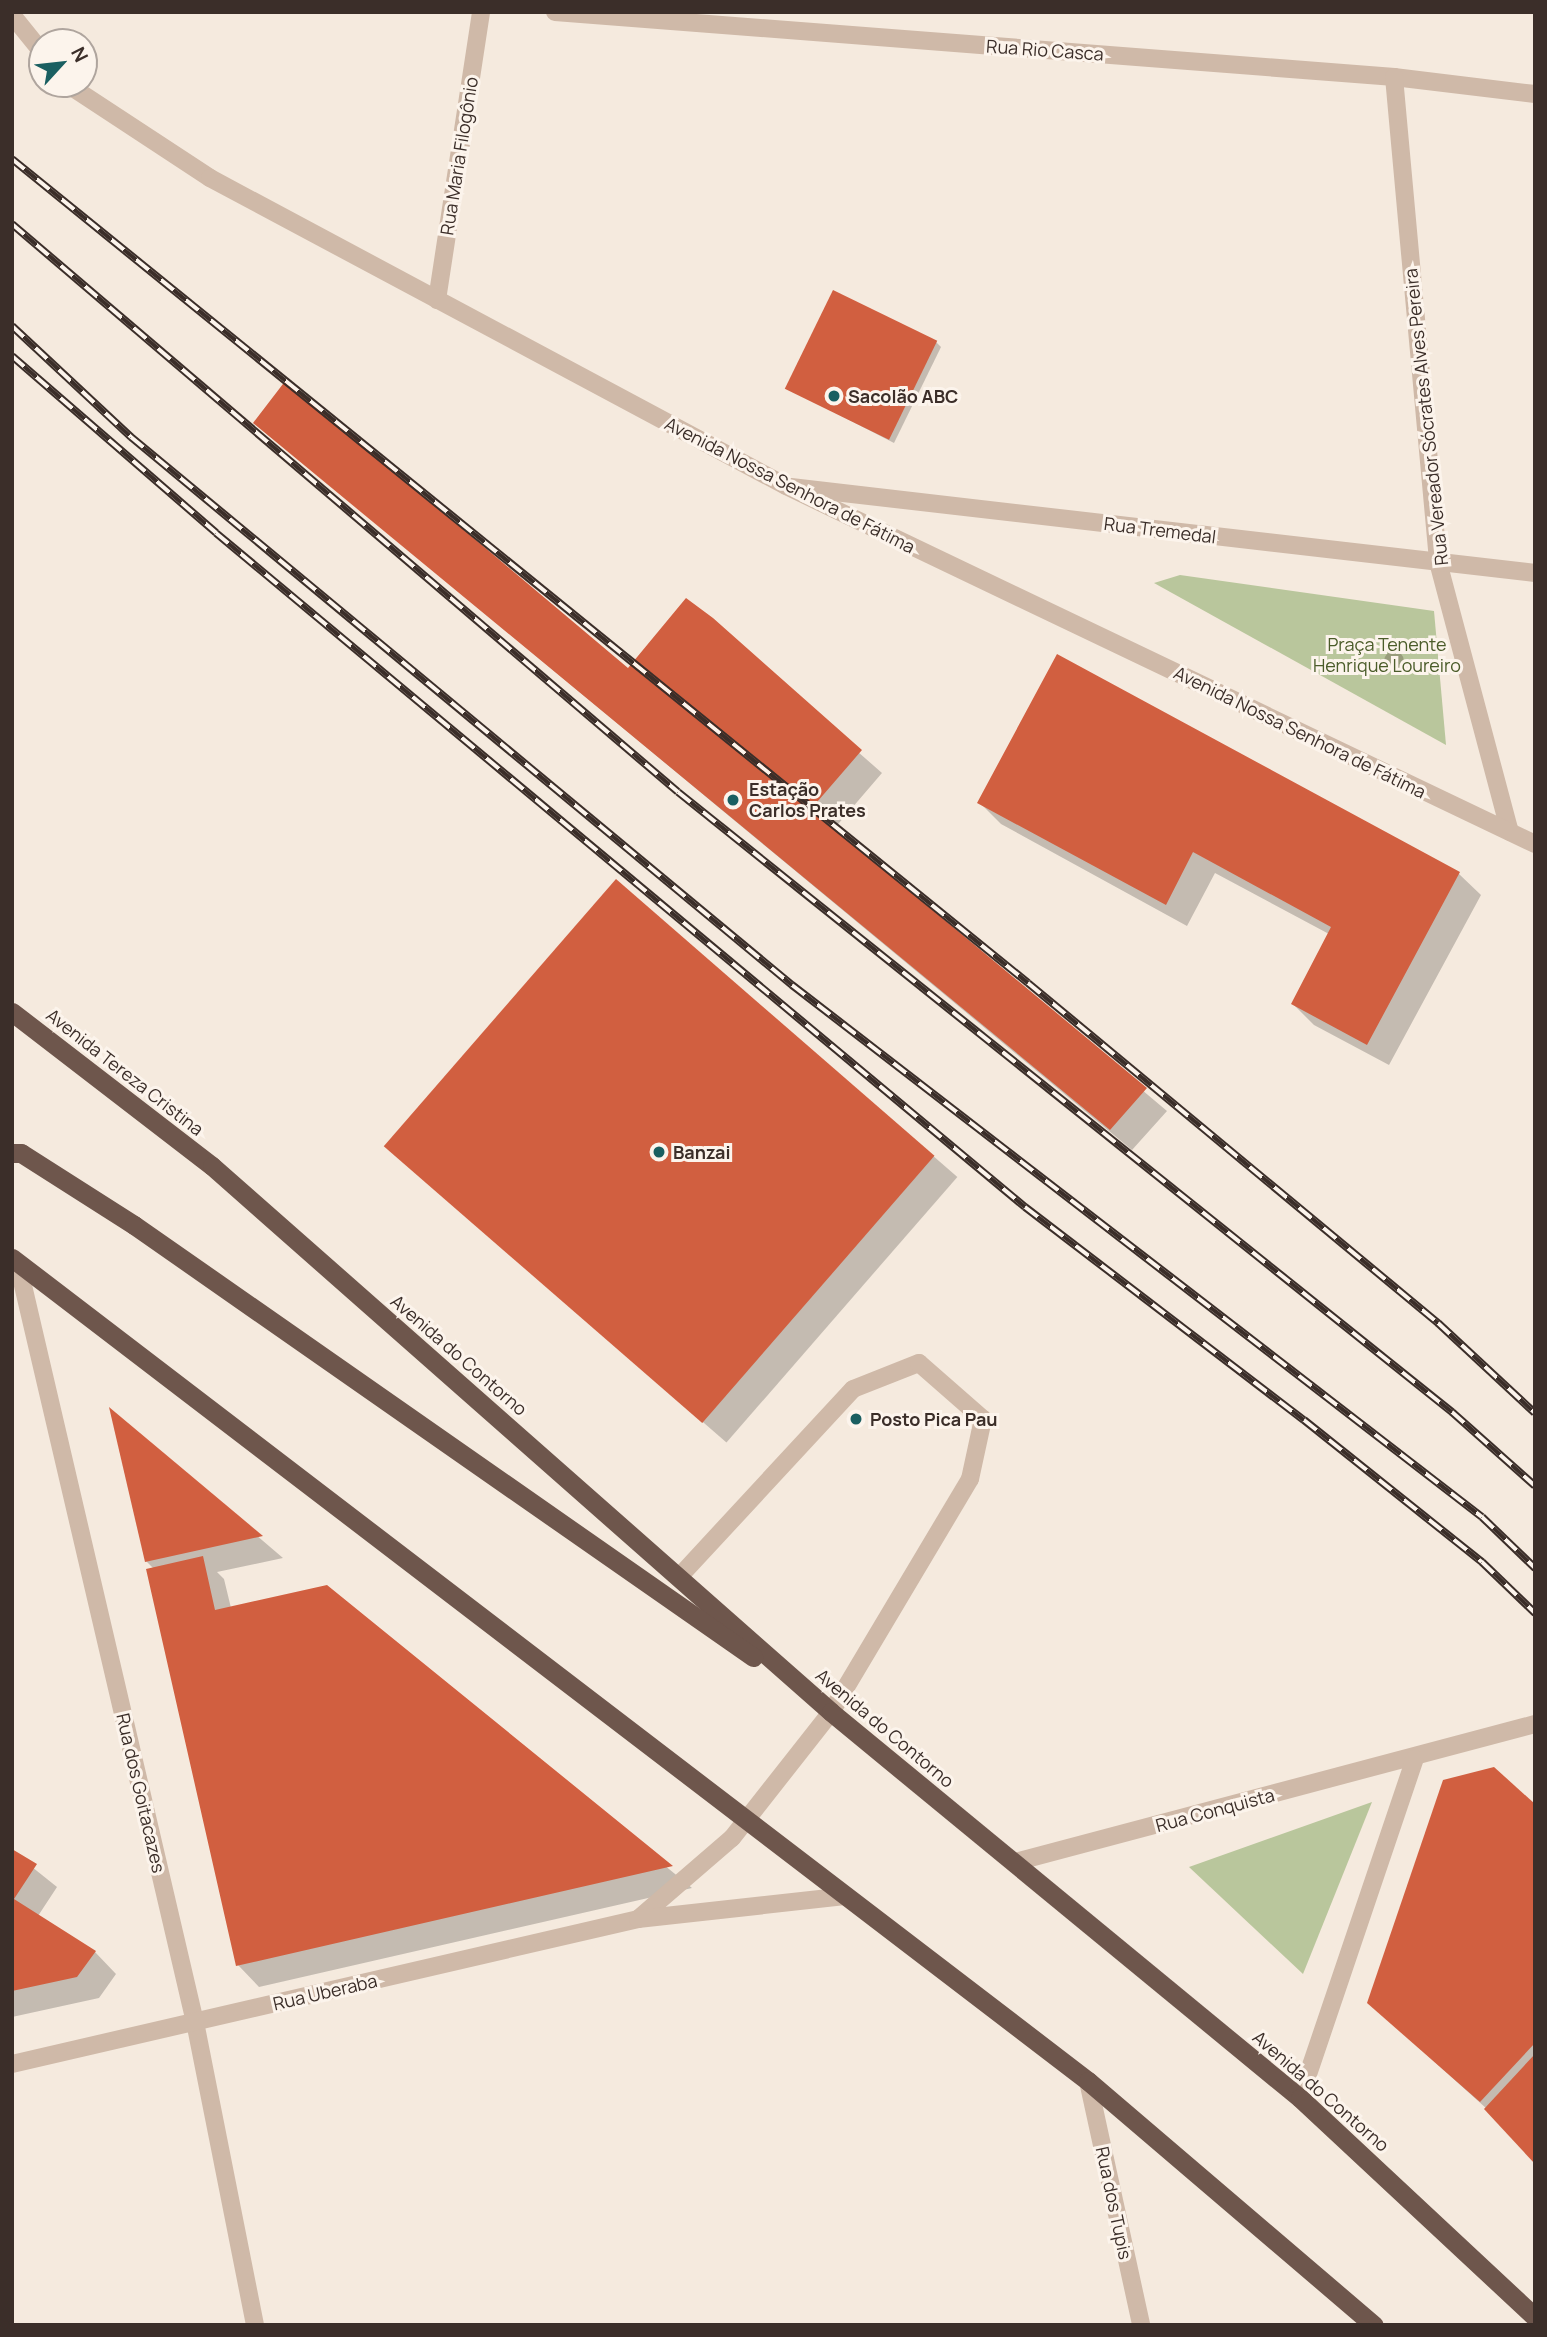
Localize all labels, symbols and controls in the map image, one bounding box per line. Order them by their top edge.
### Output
north arrow [28,28,98,98]
street label: Rua Rio Casca [986,35,1104,65]
text: N [65,42,95,66]
street label: Rua Maria Filogônio [436,75,482,237]
street label: Rua Vereador Sócrates Alves Pereira [1400,267,1452,567]
place label: Sacolão ABC [848,385,958,407]
marker: Sacolão ABC [826,388,842,404]
street label: Avenida Nossa Senhora de Fátima [661,412,919,558]
street label: Rua Tremedal [1103,512,1217,548]
park label: Praça Tenente Henrique Loureiro [1313,634,1461,676]
street label: Avenida Nossa Senhora de Fátima [1171,661,1429,803]
place label: Estação Carlos Prates [749,779,866,822]
marker: Estação Carlos Prates [723,790,743,810]
street label: Avenida Tereza Cristina [42,1004,208,1140]
place label: Banzai [673,1141,730,1163]
marker: Banzai [651,1144,667,1160]
street label: Avenida do Contorno [387,1290,531,1420]
place label: Posto Pica Pau [870,1408,998,1430]
marker: Posto Pica Pau [848,1411,864,1427]
street label: Avenida do Contorno [812,1664,958,1792]
street label: Rua dos Goitacazes [112,1711,170,1875]
street label: Rua Conquista [1153,1784,1277,1836]
street label: Rua Uberaba [271,1970,379,2014]
street label: Avenida do Contorno [1249,2026,1393,2156]
street label: Rua dos Tupis [1092,2145,1136,2261]

